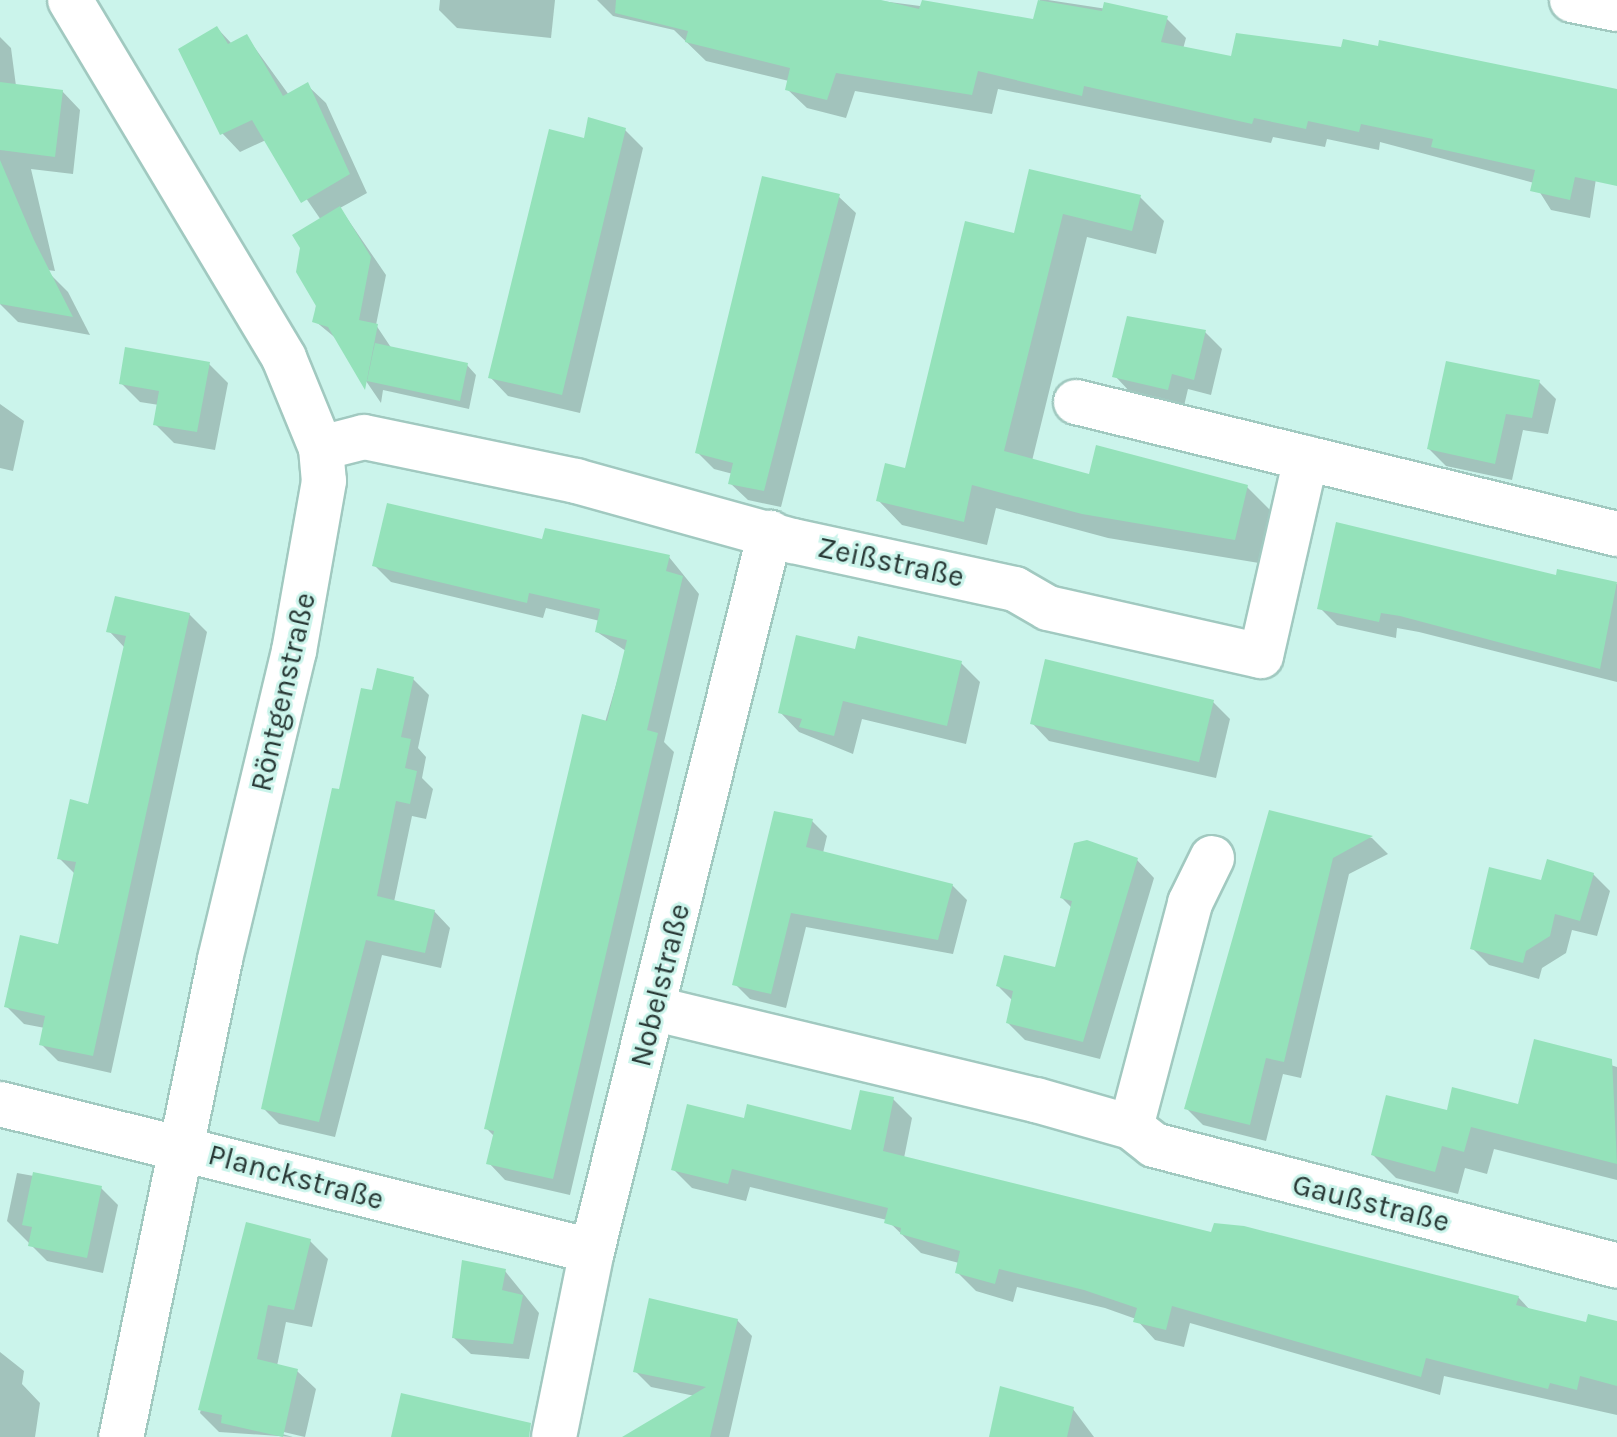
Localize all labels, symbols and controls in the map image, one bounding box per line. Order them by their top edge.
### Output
street label: Zeißstraße [815,529,967,595]
street label: Röntgenstraße [243,589,323,795]
street label: Nobelstraße [622,900,698,1070]
street label: Planckstraße [204,1136,388,1218]
street label: Gaußstraße [1289,1166,1453,1240]

